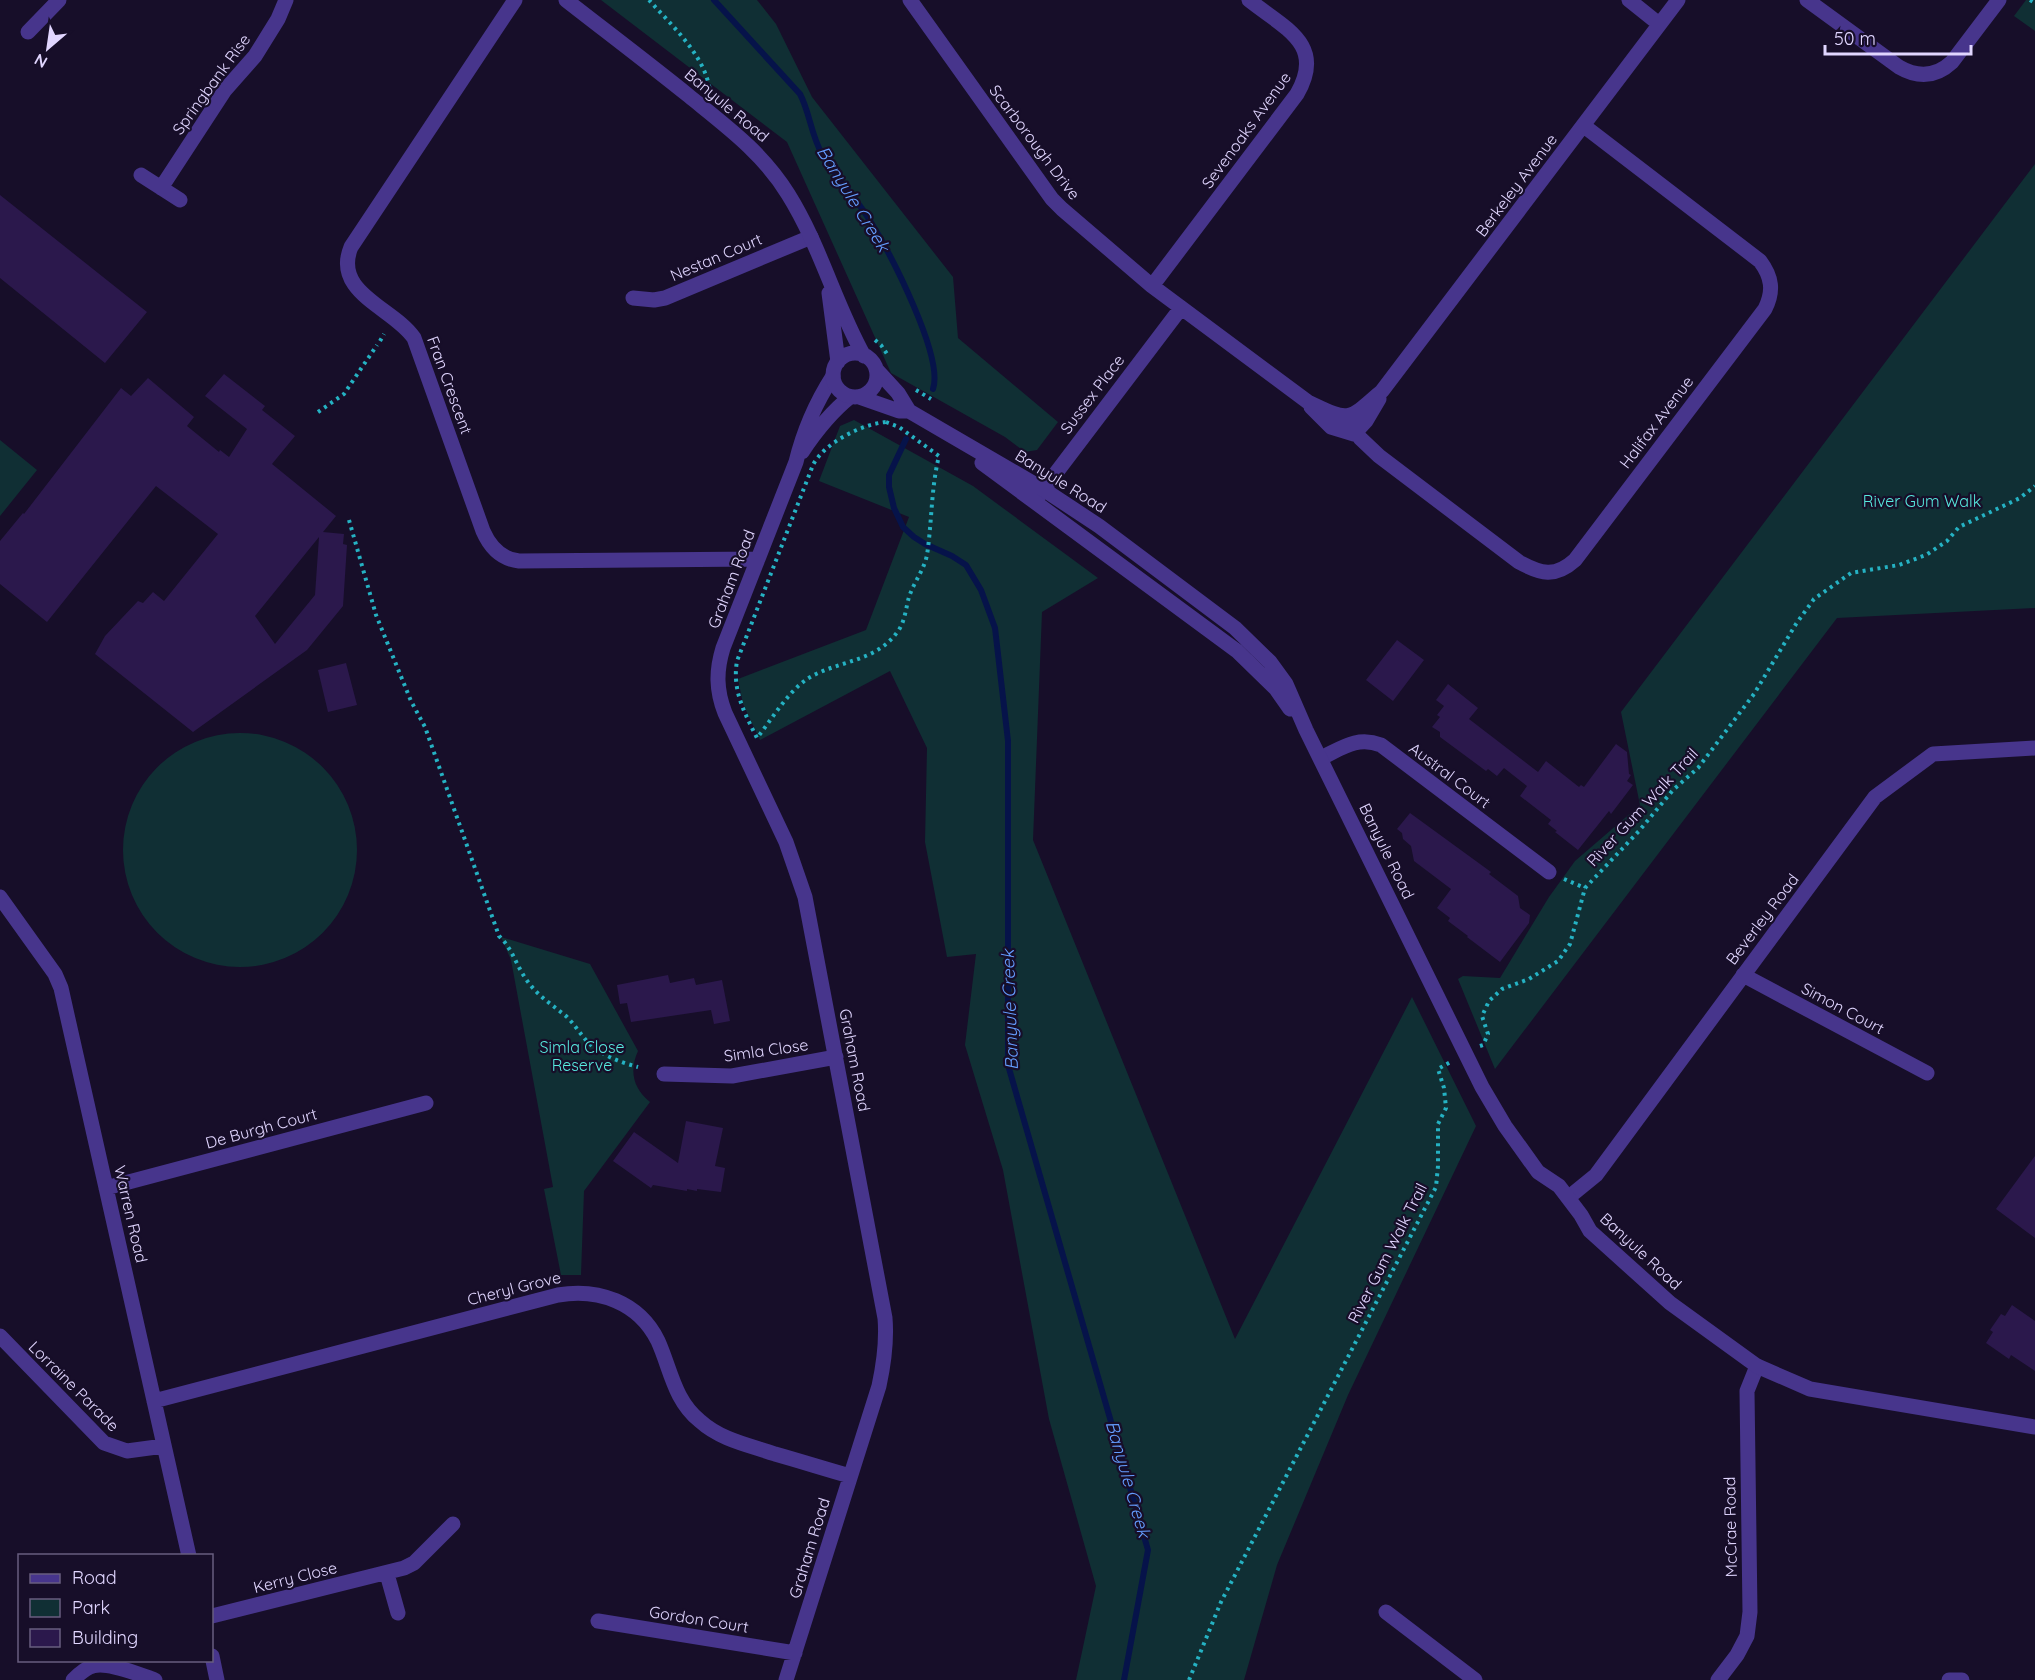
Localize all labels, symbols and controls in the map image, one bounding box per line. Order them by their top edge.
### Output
north arrow [18,18,78,78]
scale bar [1825,18,1970,56]
text: 50 m [1834,27,1876,50]
street label: Springbank Rise [168,30,254,138]
text: N [31,50,51,73]
street label: Banyule Road [681,64,773,146]
street label: Sevenoaks Avenue [1197,68,1295,192]
street label: Scarborough Drive [985,81,1085,203]
street label: Berkeley Avenue [1471,130,1561,240]
water label: Banyule Creek [812,141,896,257]
street label: Nestan Court [667,229,765,285]
street label: Fran Crescent [423,333,477,437]
street label: Sussex Place [1056,350,1128,438]
street label: Halifax Avenue [1615,372,1697,472]
street label: Banyule Road [1012,445,1110,517]
park label: River Gum Walk [1863,491,1981,511]
street label: Graham Road [703,527,759,631]
street label: Austral Court [1405,738,1495,812]
street label: River Gum Walk Trail [1582,744,1702,870]
street label: Banyule Road [1355,800,1419,902]
street label: Beverley Road [1721,870,1803,968]
water label: Banyule Creek [996,948,1023,1071]
street label: Simon Court [1798,978,1888,1038]
street label: Graham Road [835,1007,875,1113]
street label: Simla Close [723,1034,809,1066]
park label: Simla Close Reserve [540,1037,624,1075]
street label: De Burgh Court [203,1103,319,1153]
street label: Warren Road [110,1163,152,1265]
street label: River Gum Walk Trail [1343,1180,1431,1326]
street label: Banyule Road [1596,1208,1686,1294]
street label: Cheryl Grove [465,1267,563,1309]
street label: Lorraine Parade [25,1337,123,1435]
water label: Banyule Creek [1101,1418,1157,1541]
street label: McCrae Road [1719,1476,1741,1578]
street label: Graham Road [784,1495,834,1601]
legend [18,1554,213,1662]
street label: Kerry Close [251,1557,339,1597]
text: Road [72,1566,117,1589]
text: Park [72,1596,110,1619]
street label: Gordon Court [648,1601,750,1637]
text: Building [72,1626,138,1649]

